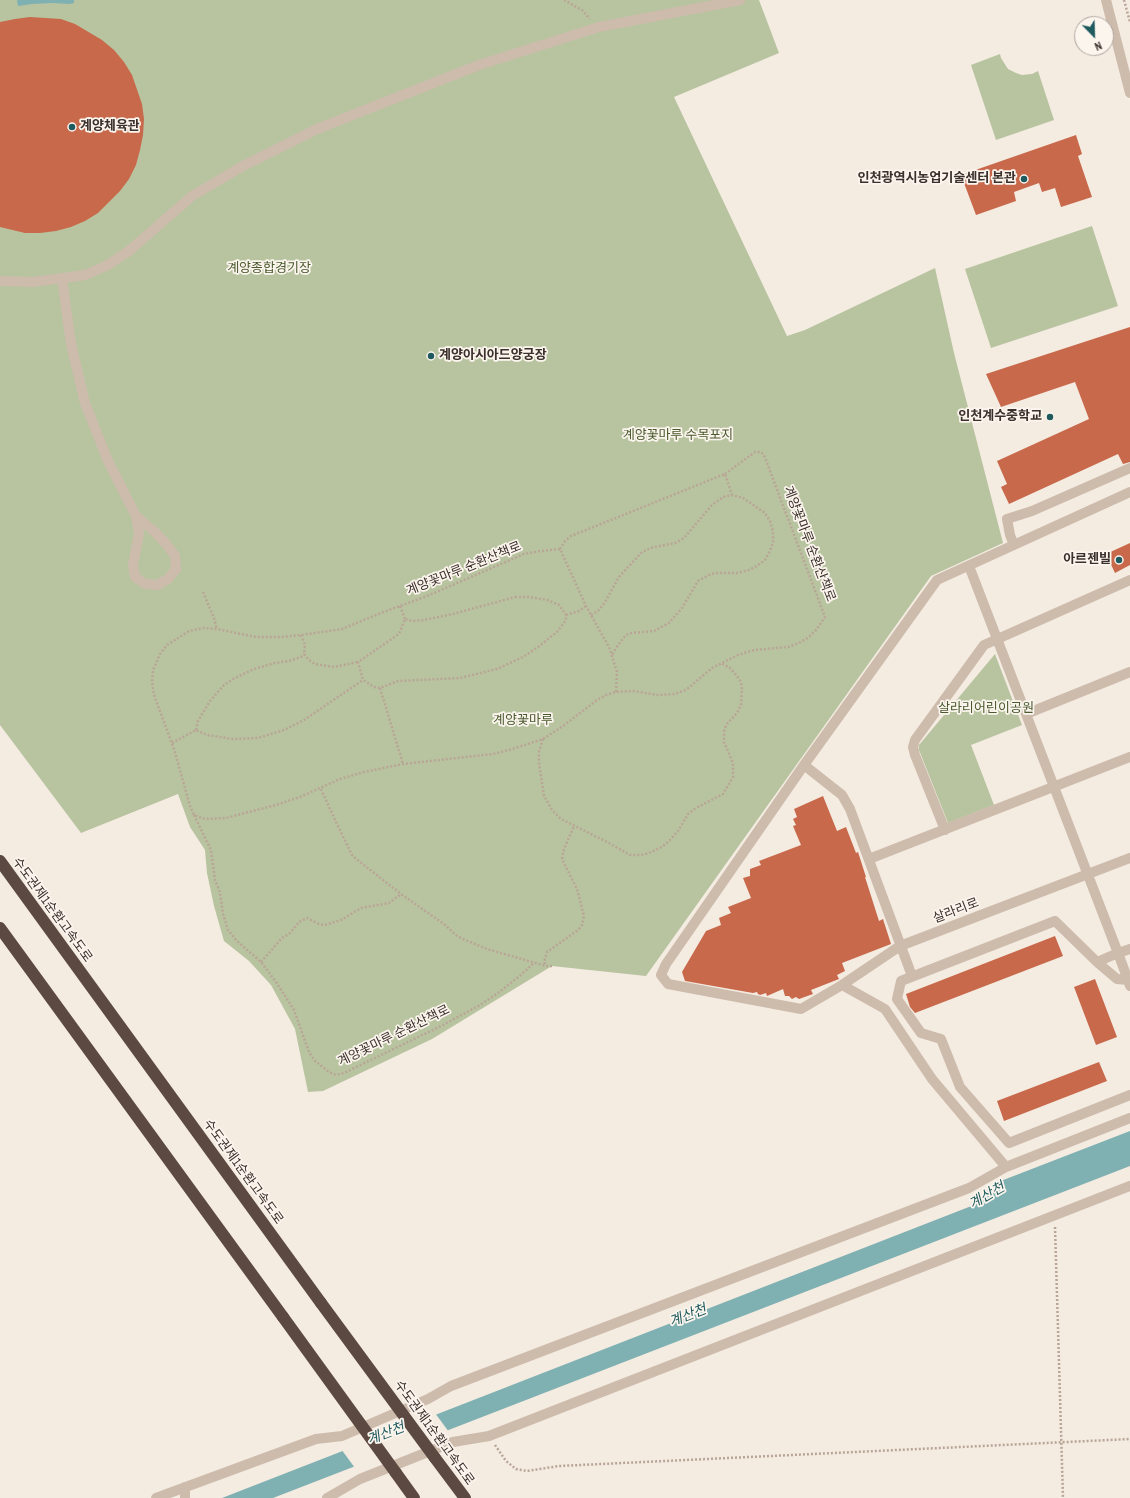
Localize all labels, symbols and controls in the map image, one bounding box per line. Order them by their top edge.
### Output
north arrow [1074,16,1114,56]
text: N [1093,38,1104,54]
place label: 계양체육관 [80,119,140,135]
marker: 계양체육관 [67,122,77,132]
place label: 인천광역시농업기술센터 본관 [858,171,1016,187]
marker: 인천광역시농업기술센터 본관 [1019,174,1029,184]
park label: 계양종합경기장 [227,261,311,277]
place label: 계양아시아드양궁장 [439,348,547,364]
marker: 계양아시아드양궁장 [426,351,436,361]
place label: 인천계수중학교 [958,409,1042,425]
marker: 인천계수중학교 [1045,412,1055,422]
park label: 계양꽃마루 수목포지 [623,428,733,444]
street label: 계양꽃마루 순환산책로 [780,484,838,604]
street label: 계양꽃마루 순환산책로 [404,539,524,599]
place label: 아르젠빌 [1063,552,1111,568]
marker: 아르젠빌 [1114,555,1124,565]
park label: 살라리어린이공원 [938,701,1034,717]
park label: 계양꽃마루 [493,713,553,729]
street label: 수도권제1순환고속도로 [9,855,95,965]
street label: 살라리로 [931,895,981,927]
street label: 계양꽃마루 순환산책로 [336,1002,452,1070]
street label: 수도권제1순환고속도로 [200,1117,286,1227]
water label: 계산천 [966,1179,1008,1213]
water label: 계산천 [667,1301,709,1331]
street label: 수도권제1순환고속도로 [391,1378,477,1488]
water label: 계산천 [365,1419,407,1449]

